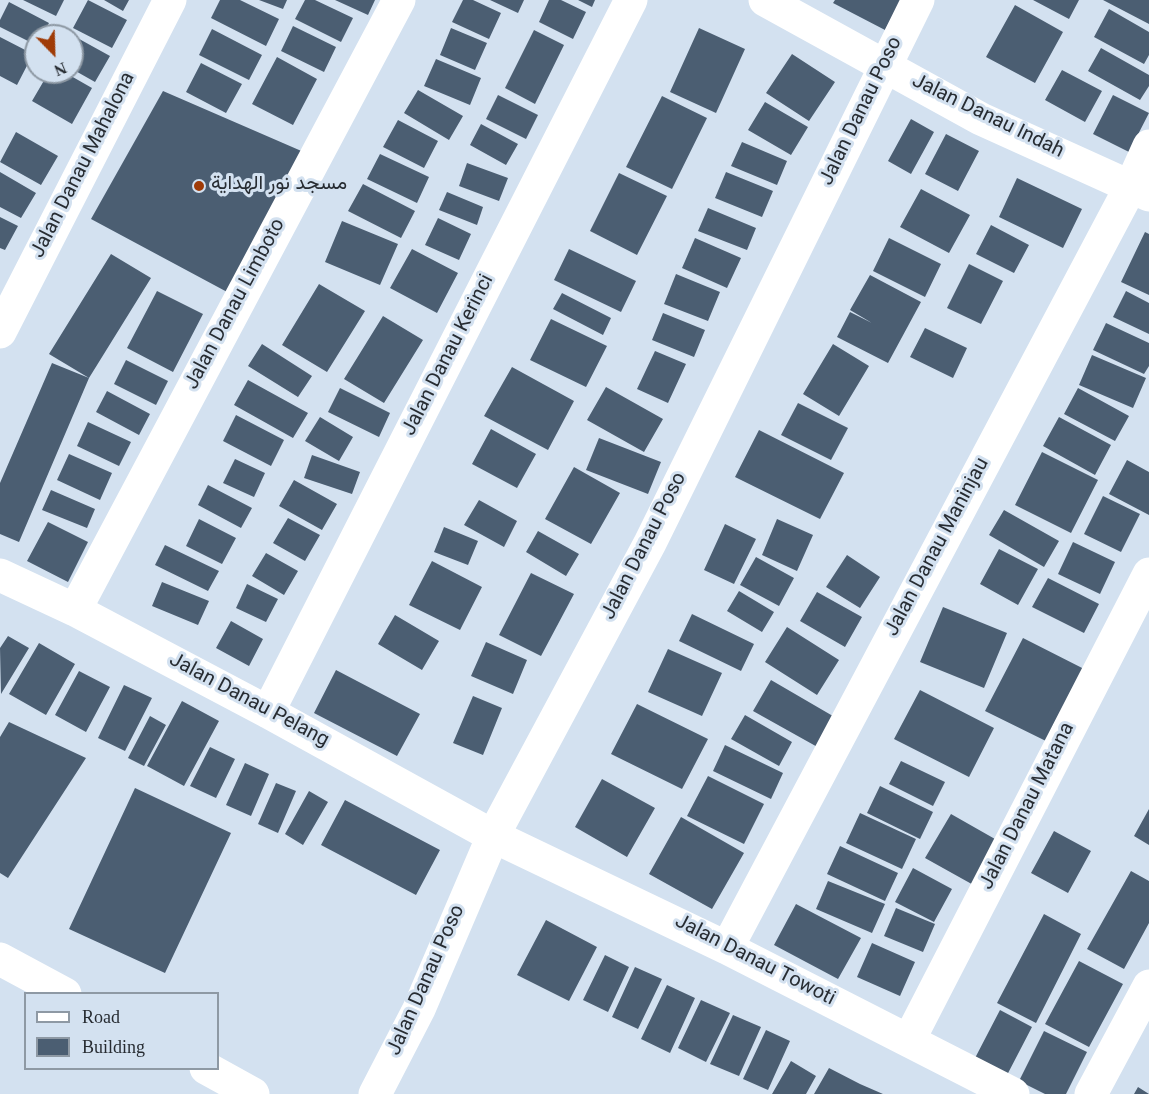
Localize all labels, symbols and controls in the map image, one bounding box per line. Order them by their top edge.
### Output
north arrow [24,24,84,84]
street label: Jalan Danau Poso [817,34,909,190]
text: N [52,59,69,79]
street label: Jalan Danau Mahalona [28,69,142,263]
street label: Jalan Danau Indah [907,71,1067,165]
place label: مسجد نور الهداية [211,174,347,198]
marker: مسجد نور الهداية [192,179,206,193]
street label: Jalan Danau Limboto [182,216,292,394]
street label: Jalan Danau Kerinci [399,272,501,440]
street label: Jalan Danau Maninjau [882,455,996,641]
street label: Jalan Danau Poso [599,469,693,625]
street label: Jalan Danau Pelang [164,650,332,754]
street label: Jalan Danau Matana [977,720,1081,894]
street label: Jalan Danau Poso [384,902,472,1060]
street label: Jalan Danau Towoti [670,911,838,1013]
legend [24,992,219,1070]
text: Road [82,1007,120,1027]
text: Building [82,1037,145,1057]

